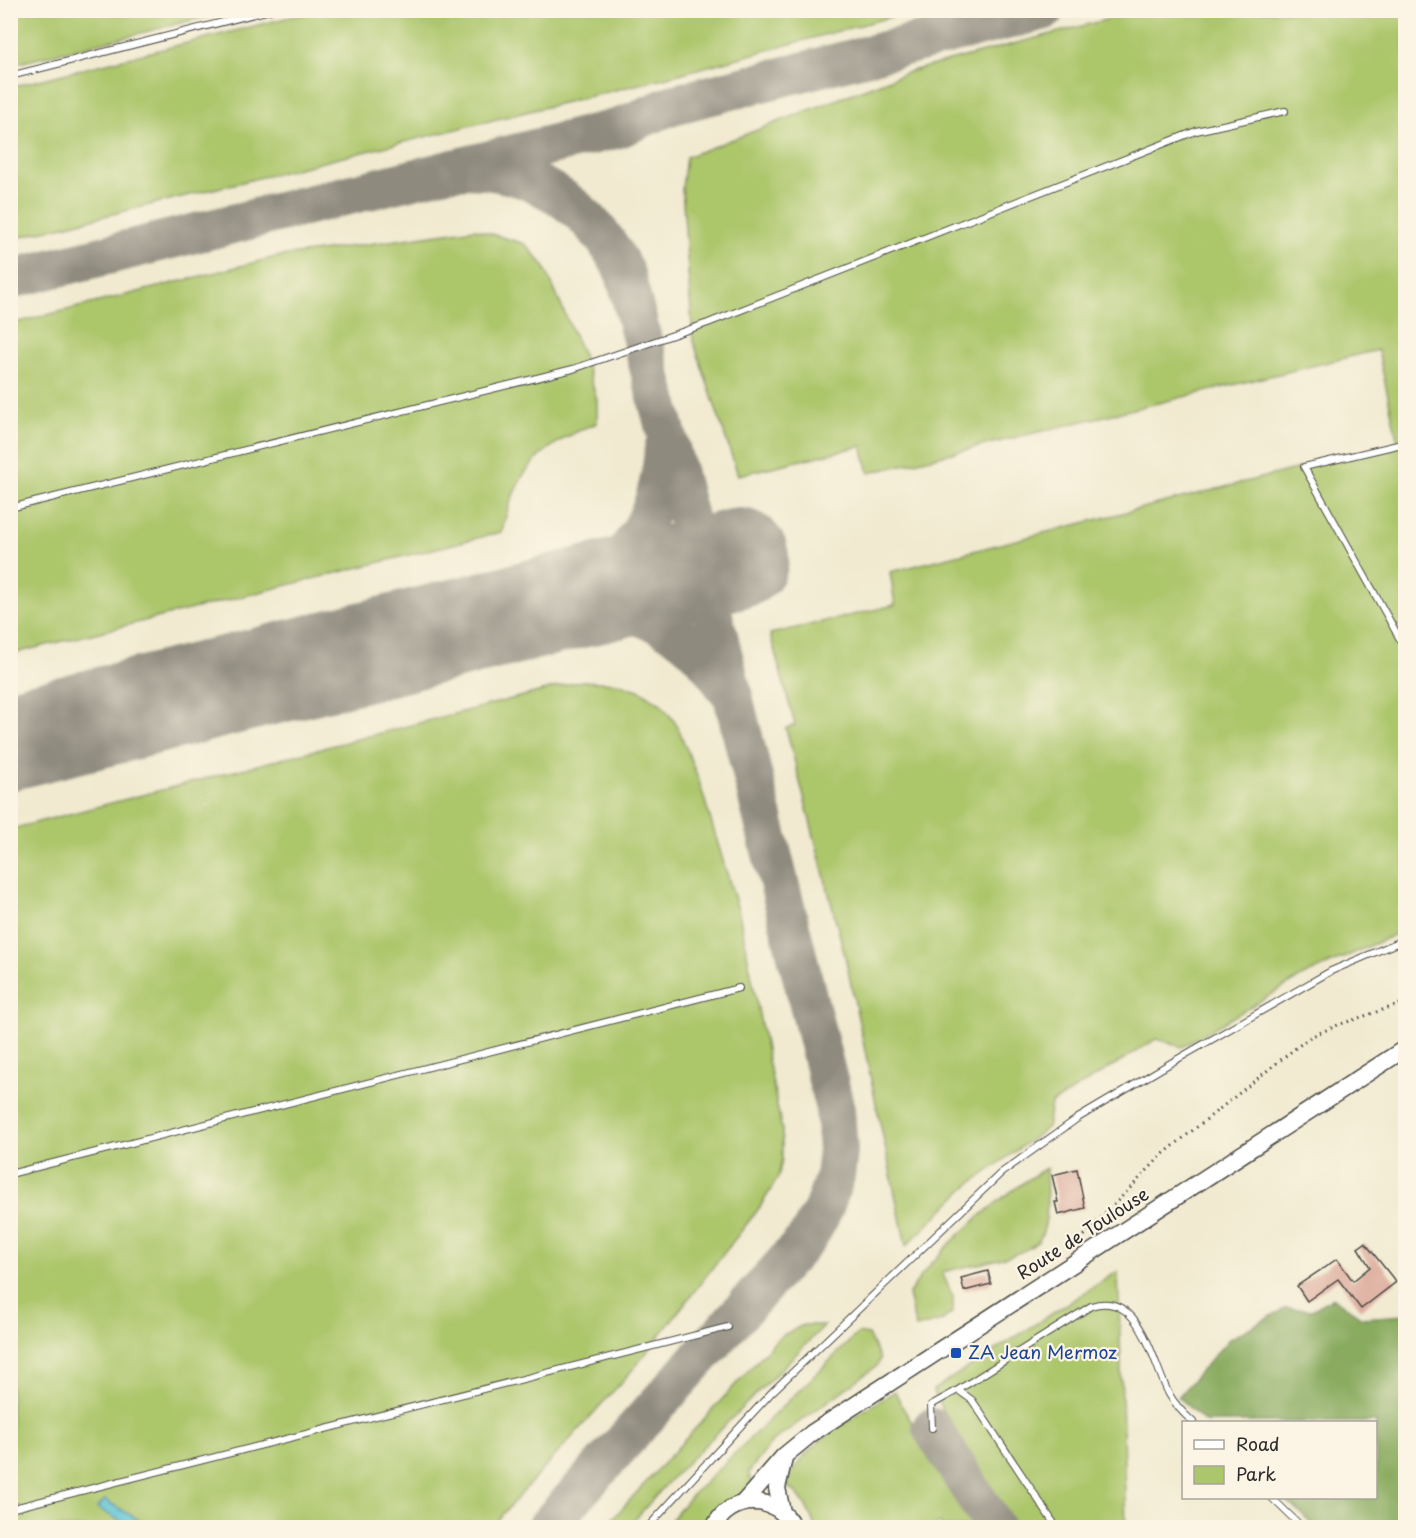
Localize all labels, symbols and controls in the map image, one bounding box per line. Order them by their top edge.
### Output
street label: Route de Toulouse [1011,1180,1154,1286]
place label: ZA Jean Mermoz [968,1338,1117,1365]
marker: ZA Jean Mermoz [949,1346,963,1360]
legend [1182,1421,1377,1499]
text: Road [1236,1430,1280,1457]
text: Park [1236,1460,1276,1487]

